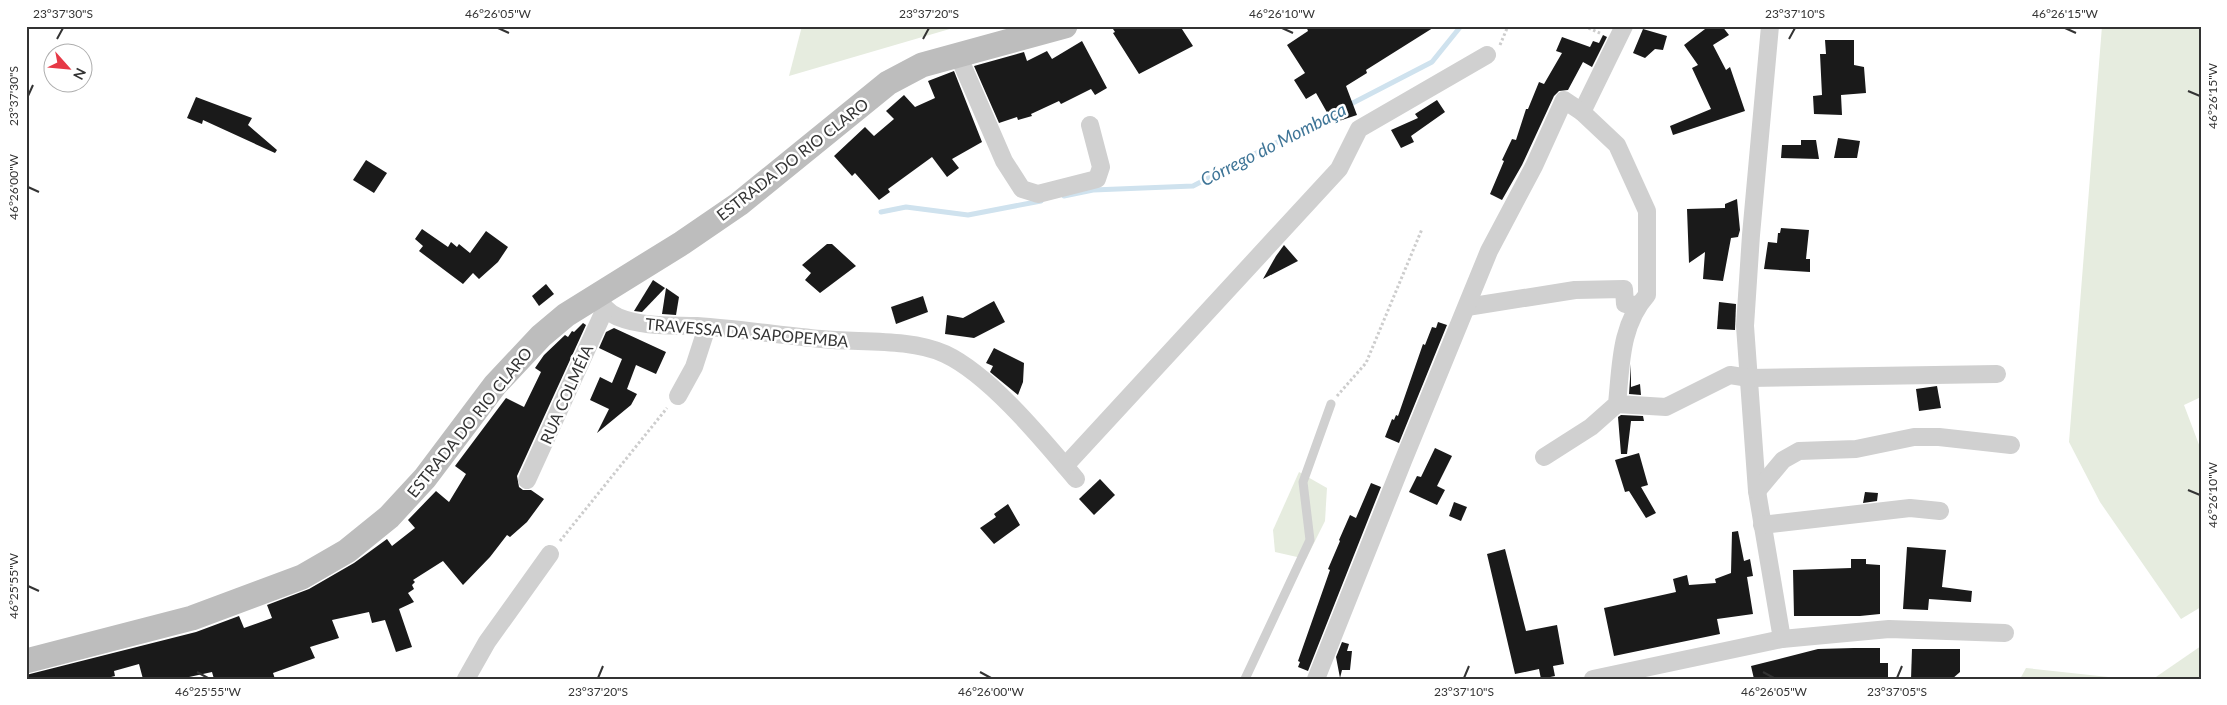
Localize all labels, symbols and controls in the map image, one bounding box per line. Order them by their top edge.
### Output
text: 23°37'30"S [33,6,93,21]
text: 46°26'05"W [465,6,532,21]
text: 23°37'20"S [899,6,959,21]
text: 46°26'10"W [1249,6,1316,21]
text: 23°37'10"S [1765,6,1825,21]
text: 46°26'15"W [2032,6,2099,21]
north arrow [42,42,92,92]
text: 46°26'15"W [2205,62,2220,129]
text: N [70,65,90,83]
text: 23°37'30"S [6,66,21,126]
street label: ESTRADA DO RIO CLARO [712,94,872,224]
water label: Córrego do Mombaça [1196,98,1350,190]
text: 46°26'00"W [6,153,21,220]
street label: TRAVESSA DA SAPOPEMBA [645,314,849,350]
street label: RUA COLMÉIA [536,341,596,447]
street label: ESTRADA DO RIO CLARO [403,343,535,501]
text: 46°26'10"W [2205,461,2220,528]
text: 46°25'55"W [6,552,21,619]
text: 46°25'55"W [175,684,242,699]
text: 23°37'20"S [568,684,628,699]
text: 46°26'00"W [958,684,1025,699]
text: 23°37'10"S [1434,684,1494,699]
text: 46°26'05"W [1741,684,1808,699]
text: 23°37'05"S [1867,684,1927,699]

